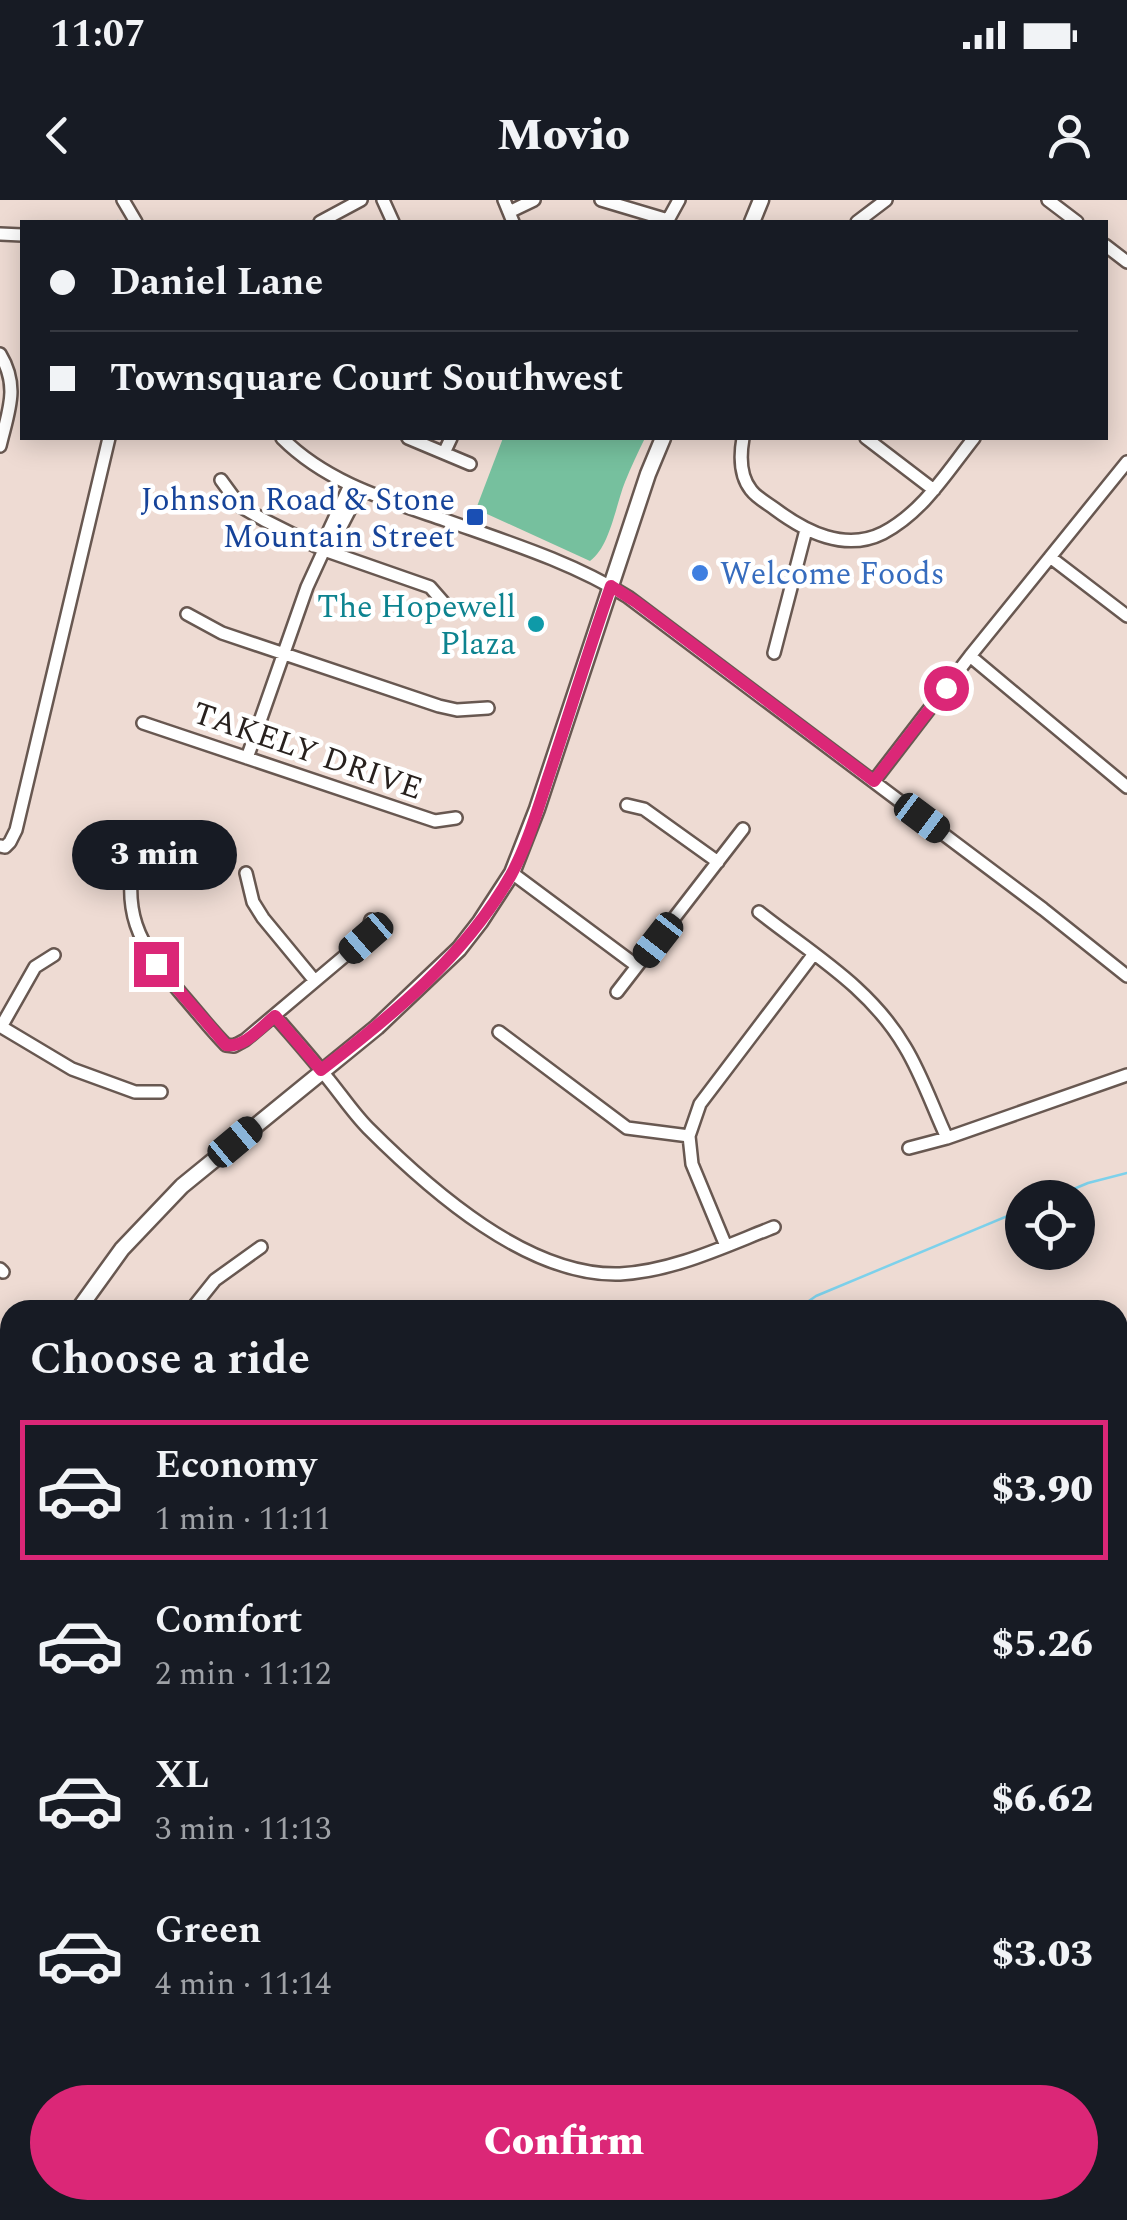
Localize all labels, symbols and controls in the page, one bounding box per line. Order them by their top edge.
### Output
text: 11:07 [50,6,145,64]
text: Movio [497,101,630,170]
icon: back [30,108,85,163]
icon: person [1042,108,1097,163]
text: Daniel Lane [110,254,323,312]
text: Townsquare Court Southwest [110,350,623,408]
place label: Johnson Road & Stone Mountain Street [141,476,455,562]
marker: Johnson Road & Stone Mountain Street [464,506,486,528]
place label: Welcome Foods [720,550,945,599]
marker: Welcome Foods [689,562,711,584]
place label: The Hopewell Plaza [317,583,516,669]
marker: The Hopewell Plaza [525,613,547,635]
route start [924,666,969,711]
street label: TAKELY DRIVE [186,689,429,814]
car [889,788,955,848]
callout: 3 min [74,819,238,889]
text: 3 min [110,830,199,879]
car [334,907,398,969]
car [628,907,688,973]
route end [134,942,179,987]
car [202,1111,268,1173]
map controls [1005,1180,1095,1270]
button: locate [1005,1180,1095,1270]
text: Choose a ride [30,1325,310,1394]
text: Economy [155,1437,316,1495]
icon: car [35,1445,125,1535]
text: $3.90 [991,1461,1093,1519]
text: 1 min · 11:11 [155,1495,331,1544]
text: Comfort [155,1592,302,1650]
icon: car [35,1600,125,1690]
text: $5.26 [991,1616,1093,1674]
text: 2 min · 11:12 [155,1650,331,1699]
text: XL [155,1747,209,1805]
icon: car [35,1755,125,1845]
text: $6.62 [991,1771,1093,1829]
text: 3 min · 11:13 [155,1805,331,1854]
text: Green [155,1902,262,1960]
icon: car [35,1910,125,2000]
text: $3.03 [991,1926,1093,1984]
text: 4 min · 11:14 [155,1960,331,2009]
button: Confirm [30,2085,1098,2200]

